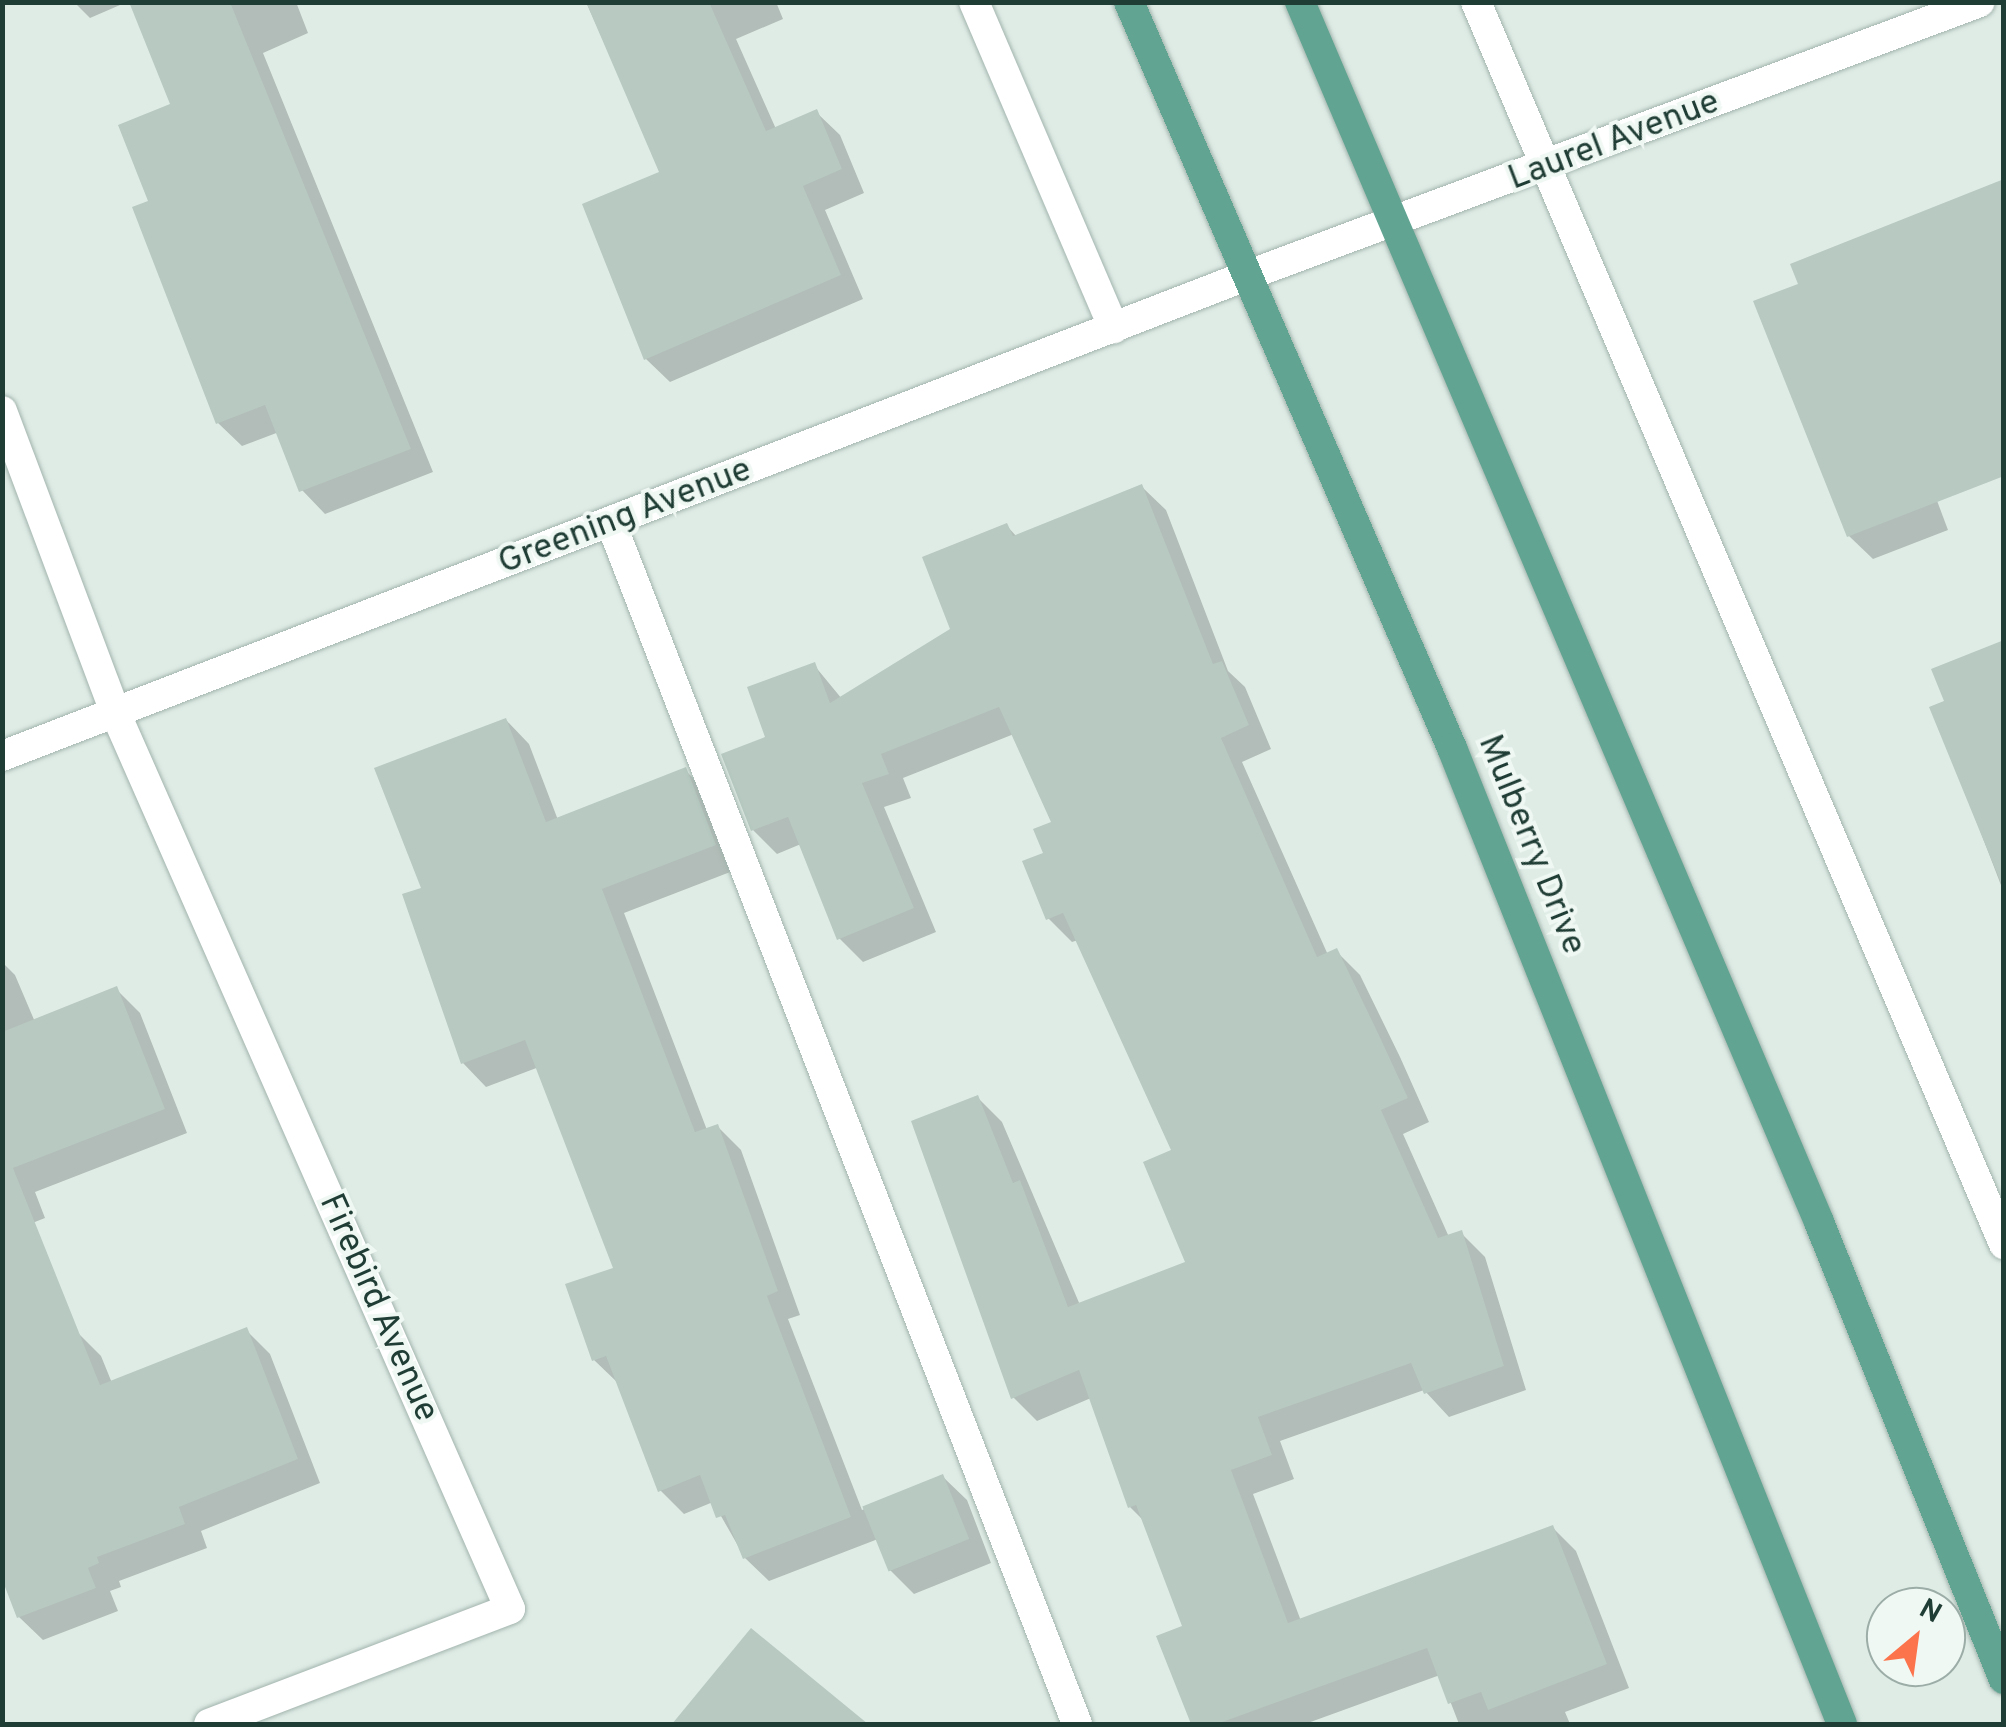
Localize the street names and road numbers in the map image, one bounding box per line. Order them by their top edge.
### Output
street label: Laurel Avenue [1502,81,1726,201]
street label: Greening Avenue [492,449,758,585]
street label: Mulberry Drive [1468,729,1594,961]
street label: Firebird Avenue [309,1187,447,1429]

